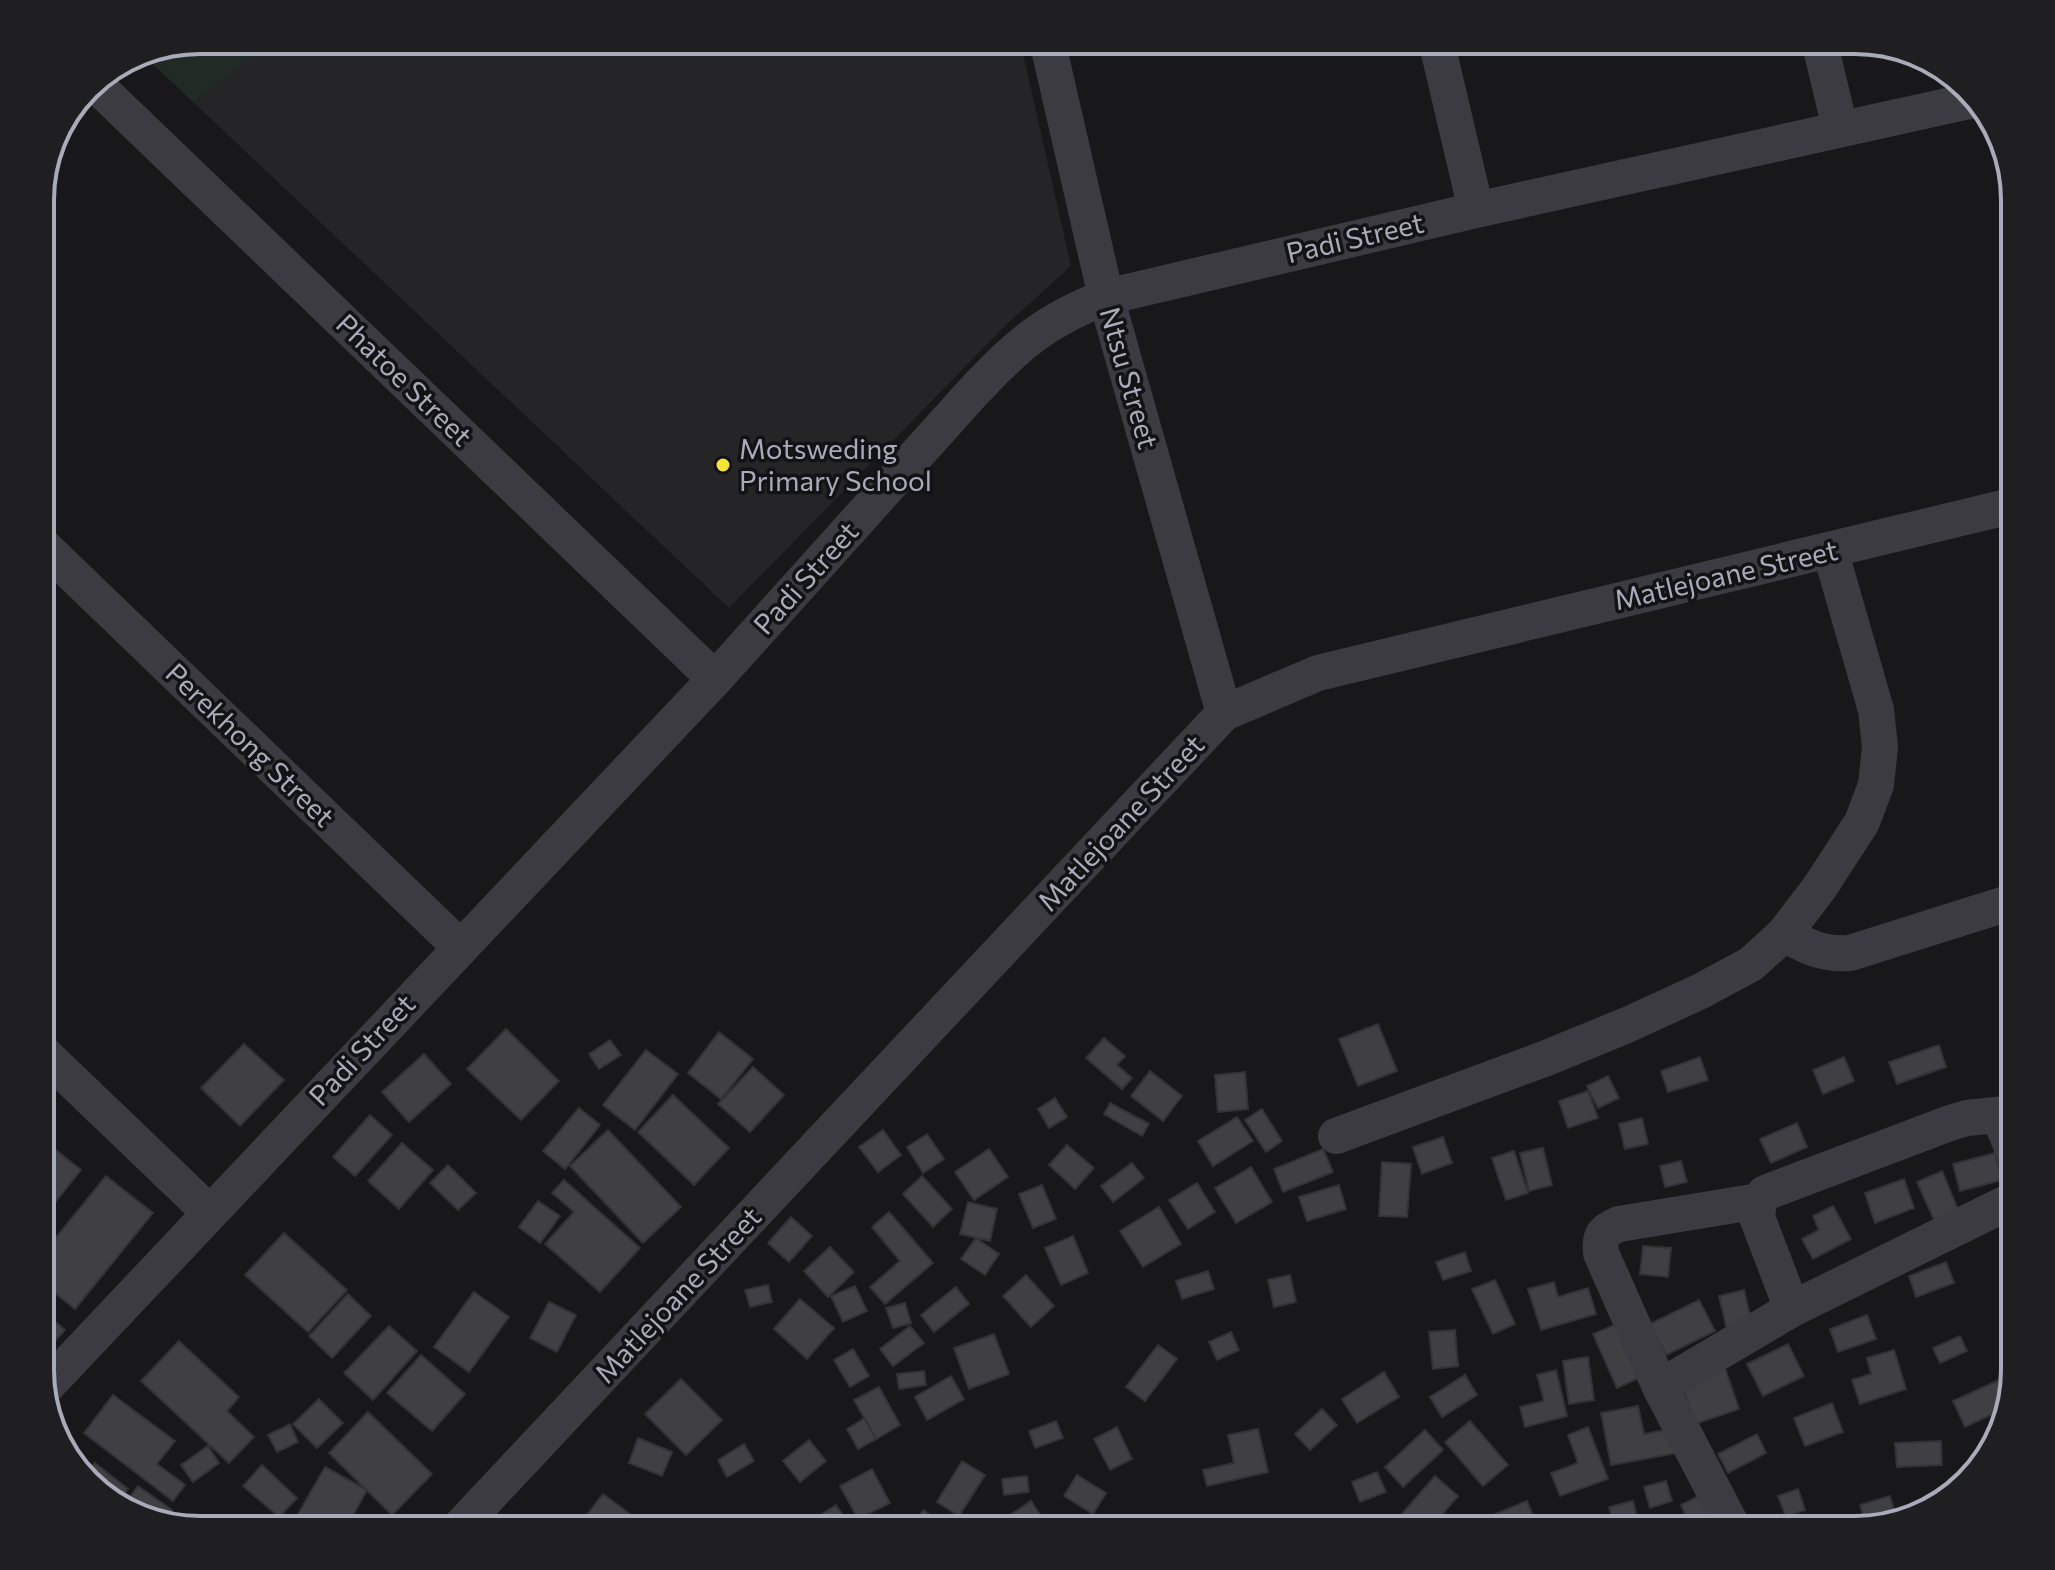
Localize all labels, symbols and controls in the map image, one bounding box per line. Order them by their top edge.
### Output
street label: Padi Street [1283,205,1427,269]
street label: Ntsu Street [1094,303,1166,452]
street label: Phatoe Street [330,306,480,452]
place label: Motsweding Primary School [739,431,932,497]
marker: Motsweding Primary School [714,456,732,474]
street label: Padi Street [746,514,865,641]
street label: Matlejoane Street [1611,532,1841,616]
street label: Perekhong Street [159,655,342,833]
street label: Matlejoane Street [1030,727,1211,917]
street label: Padi Street [301,986,421,1112]
street label: Matlejoane Street [587,1199,768,1389]

